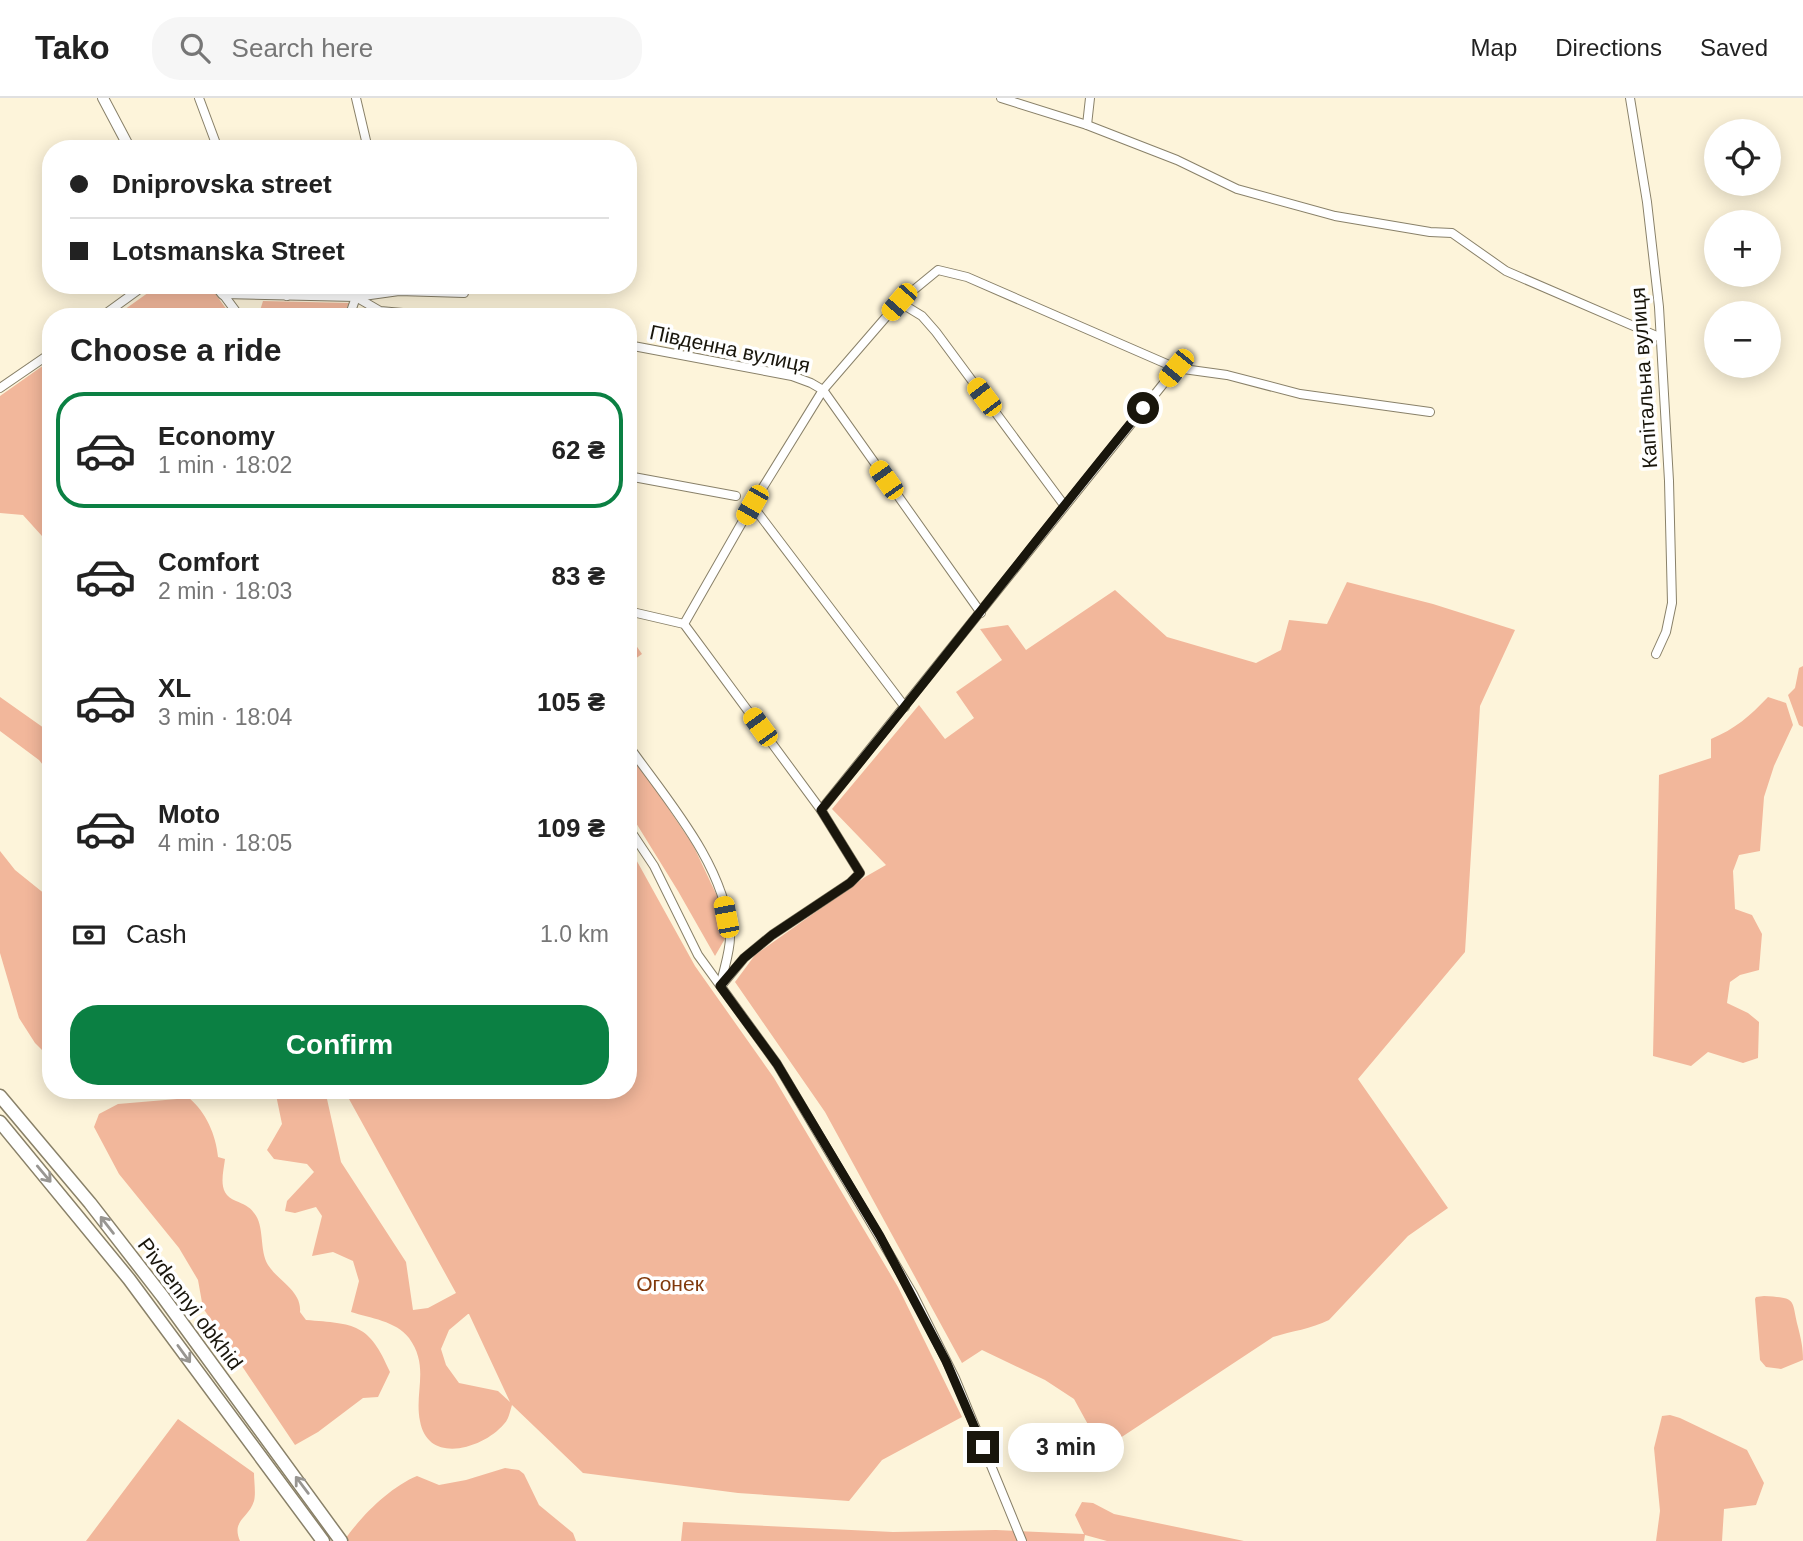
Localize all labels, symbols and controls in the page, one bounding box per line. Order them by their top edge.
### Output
search box [152,17,642,80]
text: Tako [35,29,110,66]
icon: search [176,29,214,67]
text: Search here [232,33,373,63]
text: Map [1471,34,1517,61]
text: Directions [1555,34,1662,61]
text: Saved [1700,34,1768,61]
map controls [1704,119,1781,378]
button: locate [1704,119,1781,196]
text: Dniprovska street [112,169,332,199]
button: + [1704,210,1781,287]
text: Lotsmanska Street [112,236,345,266]
car [878,279,921,325]
street label: Капітальна вулиця [1626,287,1661,469]
button: − [1704,301,1781,378]
street label: Південна вулиця [648,320,812,377]
text: Choose a ride [70,332,282,368]
car [1155,345,1198,391]
car [963,374,1006,420]
route start [1127,392,1159,424]
icon: car [74,419,137,482]
text: Economy [158,421,275,451]
text: 62 ₴ [552,435,605,465]
text: 1 min · 18:02 [158,452,292,478]
car [866,457,907,503]
car [733,482,772,528]
icon: car [74,545,137,608]
text: Comfort [158,547,259,577]
text: 83 ₴ [552,561,605,591]
text: 2 min · 18:03 [158,578,292,604]
icon: car [74,671,137,734]
text: XL [158,673,191,703]
text: 105 ₴ [537,687,605,717]
text: 3 min · 18:04 [158,704,292,730]
car [740,704,781,750]
icon: car [74,797,137,860]
text: Moto [158,799,220,829]
text: 109 ₴ [537,813,605,843]
text: 4 min · 18:05 [158,830,292,856]
car [712,894,741,940]
icon: cash [70,916,108,954]
text: Cash [126,919,187,949]
text: 1.0 km [540,921,609,947]
button: Confirm [70,1005,609,1085]
one-way arrow [36,1165,52,1183]
one-way arrow [100,1216,115,1234]
street label: Pivdennyi obkhid [133,1233,247,1374]
park label: Огонек [636,1272,705,1295]
one-way arrow [176,1344,191,1363]
callout: 3 min [1007,1422,1123,1472]
route end [967,1431,999,1463]
text: 3 min [1036,1434,1096,1460]
one-way arrow [295,1476,310,1495]

